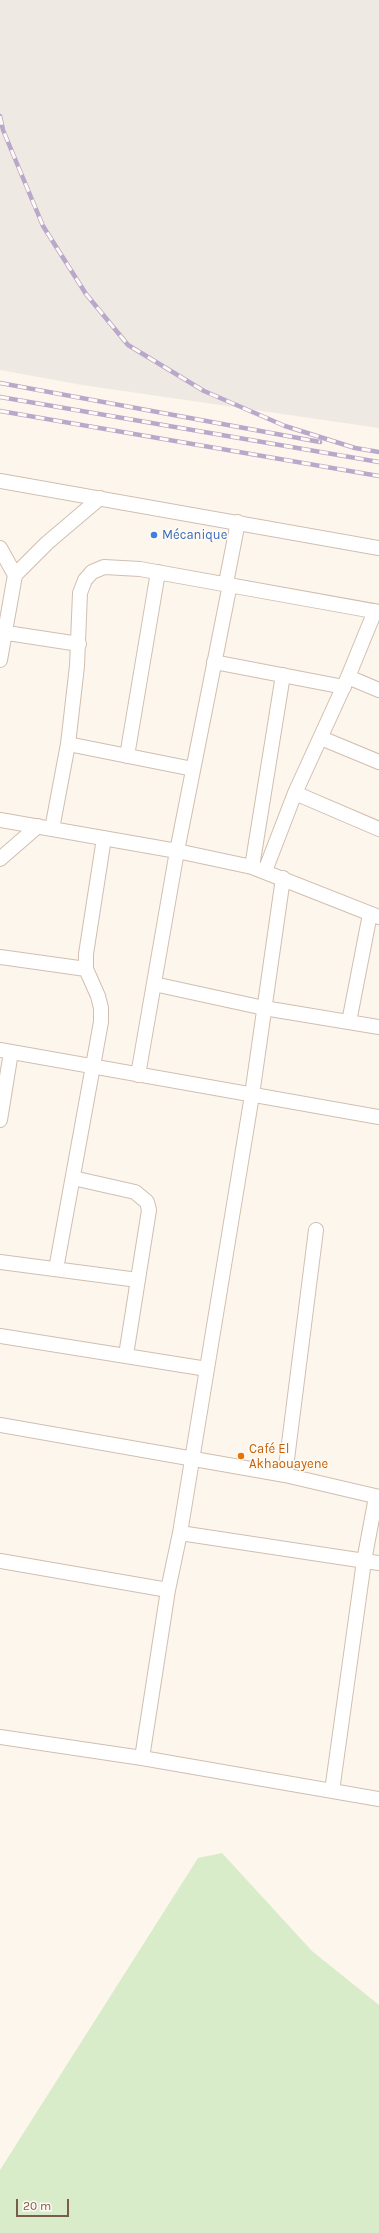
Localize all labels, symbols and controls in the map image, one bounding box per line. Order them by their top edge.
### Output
place label: Mécanique [162,527,227,543]
marker: Mécanique [149,530,159,540]
place label: Café El Akhaouayene [249,1441,328,1472]
marker: Café El Akhaouayene [236,1451,246,1461]
scale bar [18,2191,71,2217]
text: 20 m [23,2199,51,2213]

